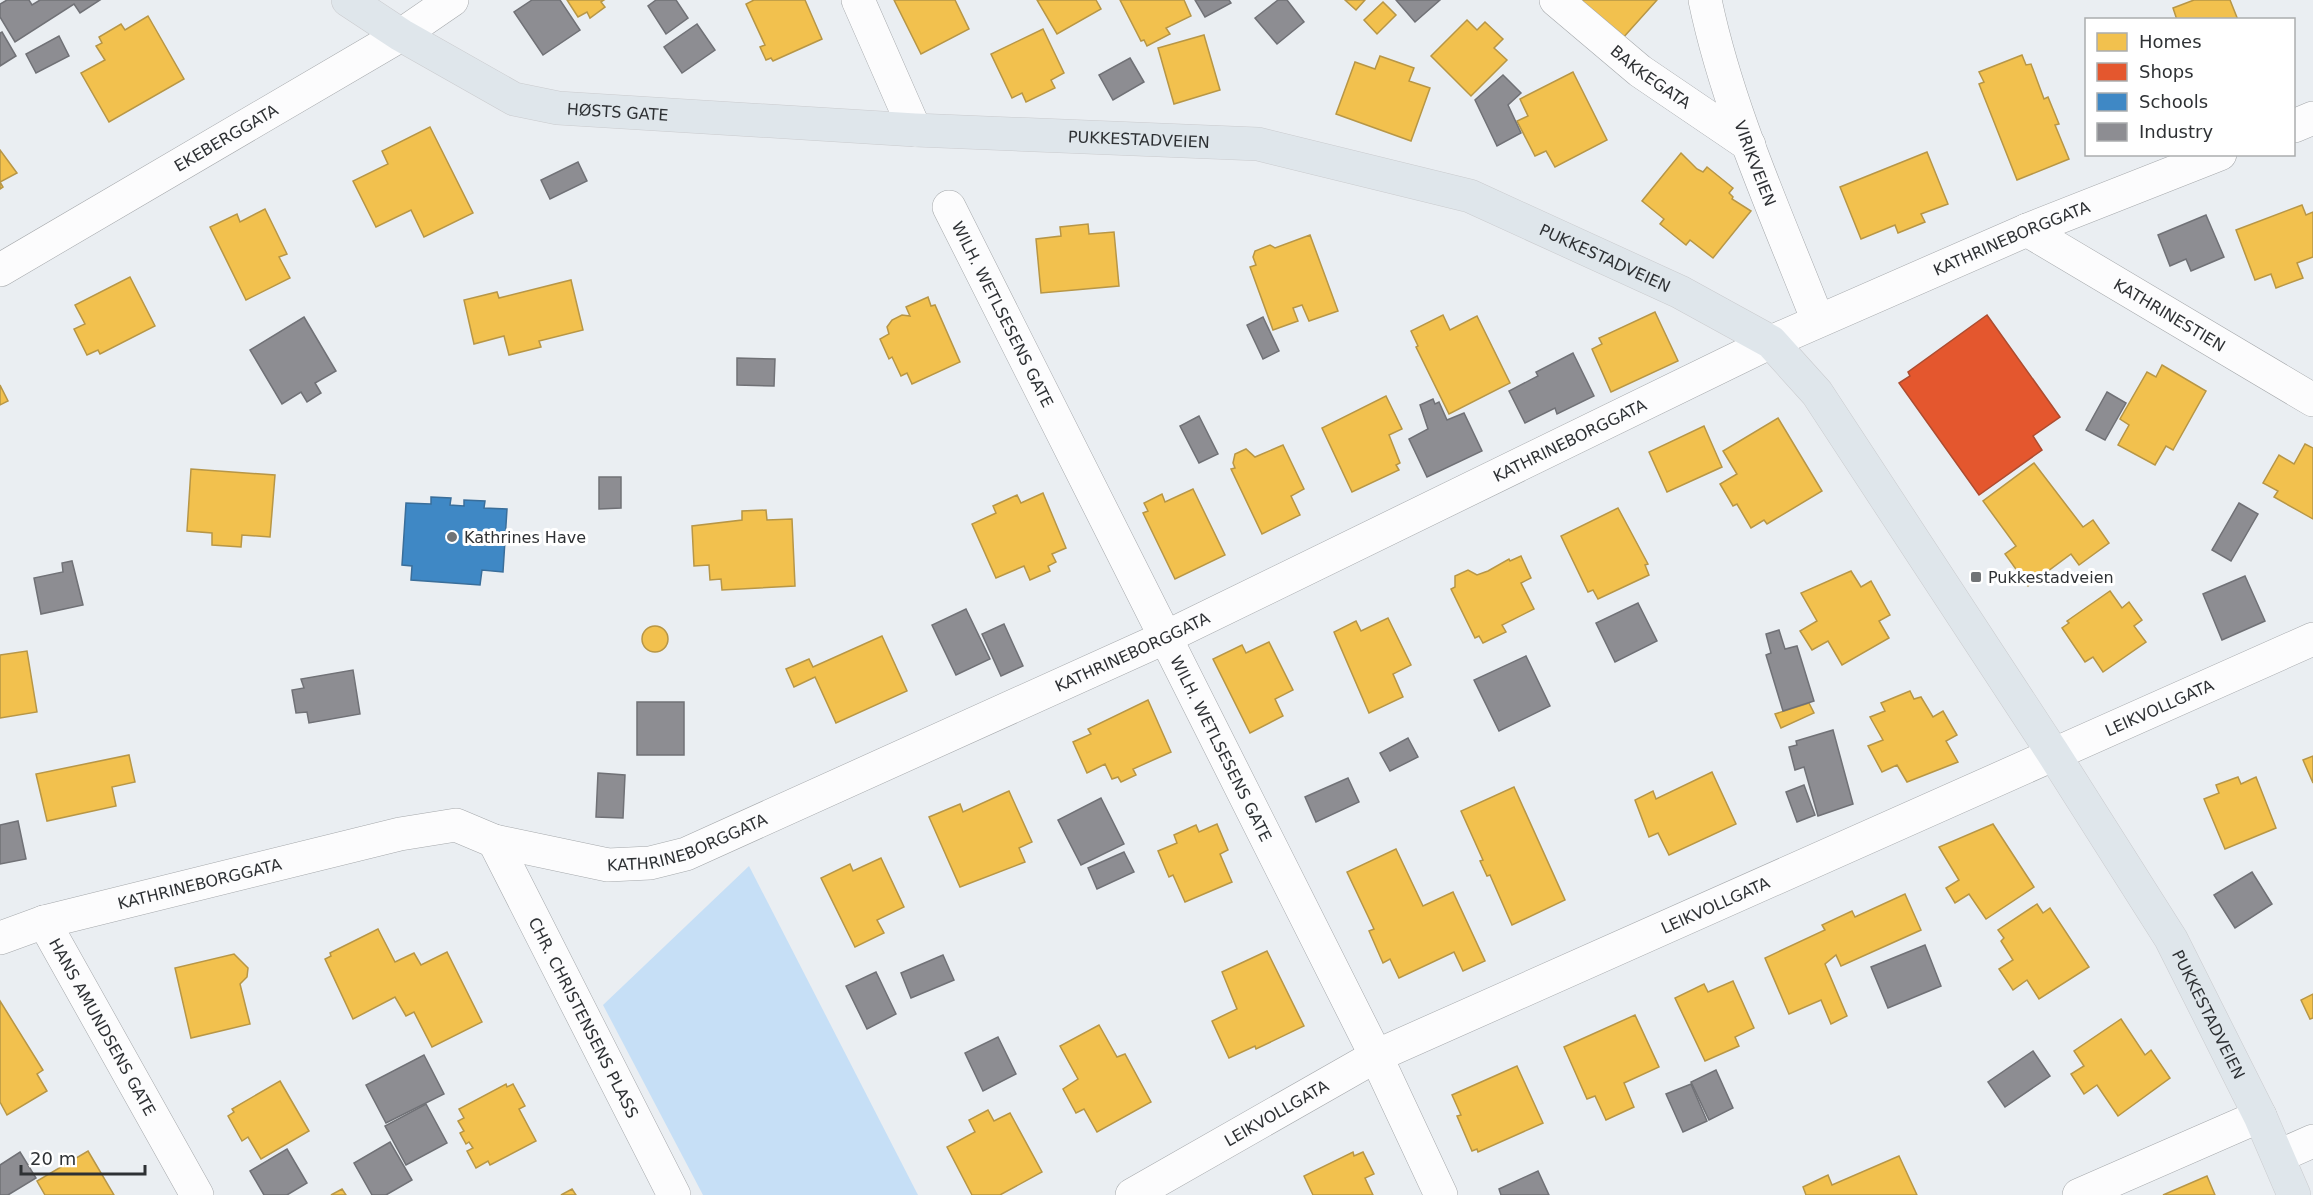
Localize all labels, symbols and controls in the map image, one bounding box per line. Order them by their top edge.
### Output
legend [2085,18,2295,156]
text: Homes [2139,31,2202,52]
street label: BAKKEGATA [1607,41,1694,113]
text: Shops [2139,61,2194,82]
text: Schools [2139,91,2208,112]
street label: EKEBERGGATA [171,100,282,176]
street label: HØSTS GATE [566,100,669,125]
street label: VIRIKVEIEN [1730,118,1780,209]
text: Industry [2139,121,2213,142]
street label: PUKKESTADVEIEN [1067,127,1210,152]
street label: KATHRINEBORGGATA [1930,197,2093,280]
street label: WILH. WETLSESENS GATE [948,218,1057,411]
street label: PUKKESTADVEIEN [1536,220,1673,296]
street label: KATHRINESTIEN [2110,275,2229,356]
street label: KATHRINEBORGGATA [1490,395,1650,486]
place label: Kathrines Have [464,528,586,547]
marker: Kathrines Have [445,530,459,544]
place label: Pukkestadveien [1988,568,2114,587]
marker: Pukkestadveien [1969,570,1983,584]
street label: KATHRINEBORGGATA [1052,608,1213,696]
street label: WILH. WETLSESENS GATE [1166,652,1276,845]
street label: LEIKVOLLGATA [2102,675,2217,740]
street label: KATHRINEBORGGATA [607,810,770,875]
street label: KATHRINEBORGGATA [116,855,284,913]
street label: LEIKVOLLGATA [1658,873,1773,938]
street label: CHR. CHRISTENSENS PLASS [524,914,642,1121]
street label: HANS AMUNDSENS GATE [45,935,160,1119]
street label: PUKKESTADVEIEN [2168,947,2249,1082]
street label: LEIKVOLLGATA [1221,1076,1332,1150]
scale bar [21,1138,146,1176]
text: 20 m [30,1148,76,1169]

